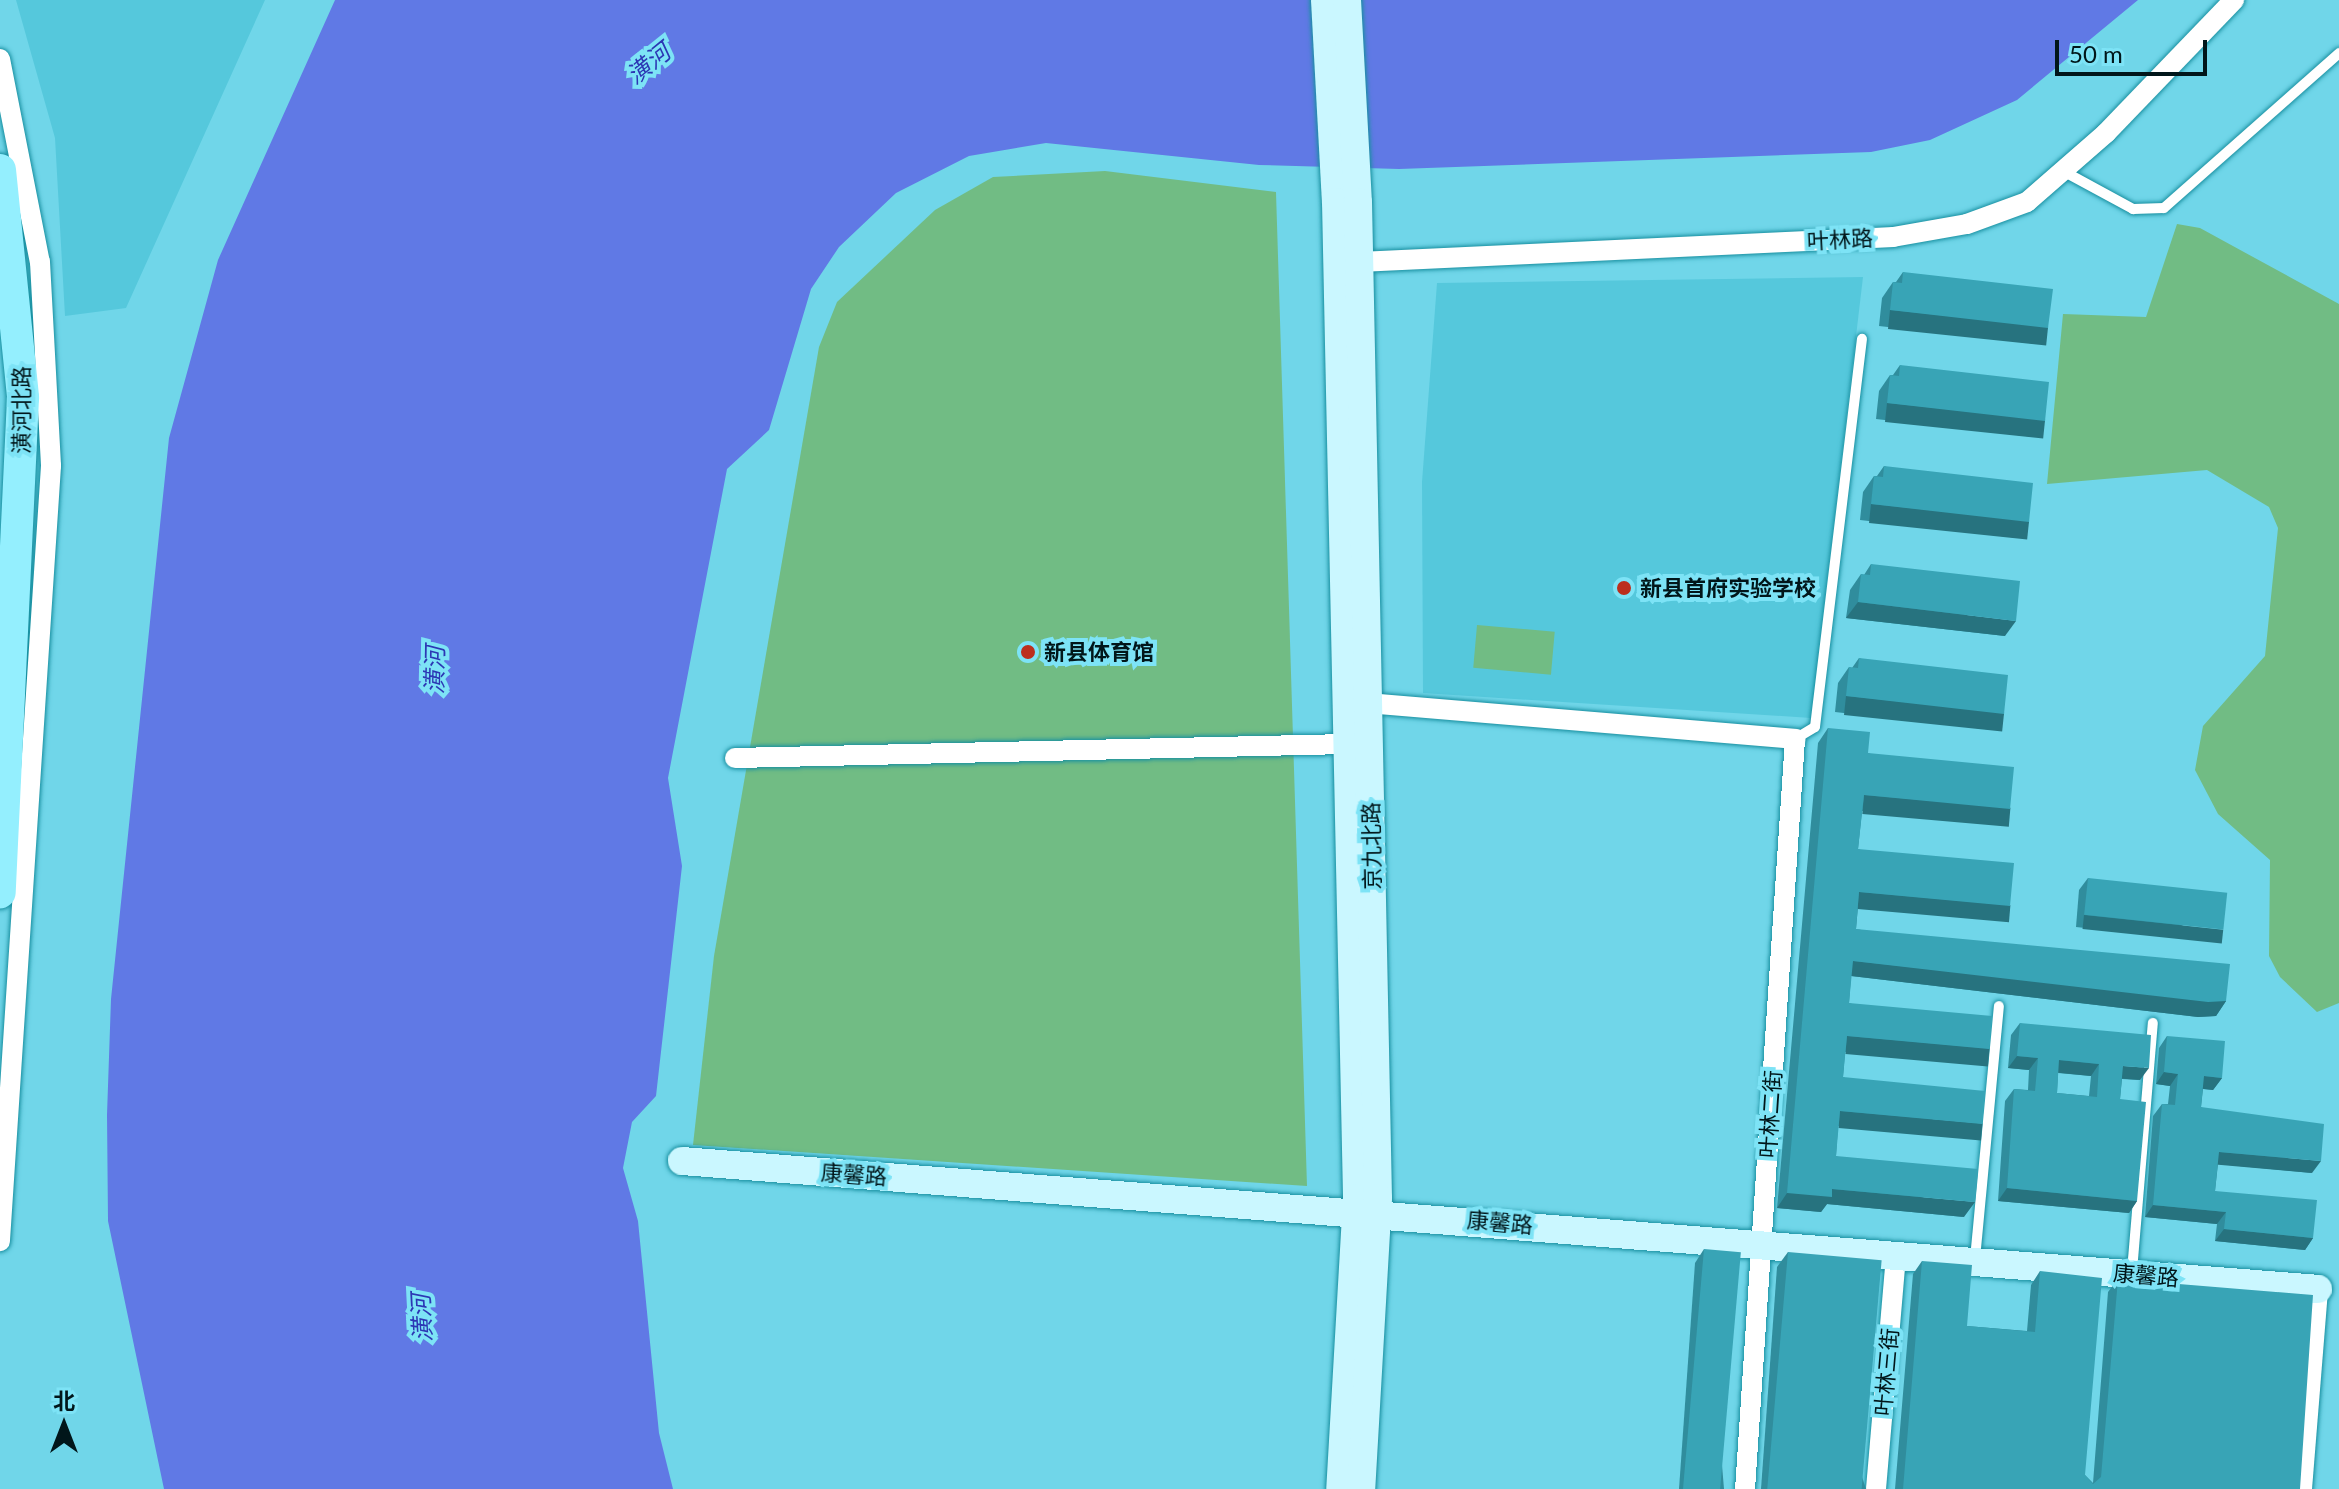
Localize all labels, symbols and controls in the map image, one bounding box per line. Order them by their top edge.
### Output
scale bar [2059,24,2211,74]
water label: 潢河 [620,37,676,89]
text: 50 m [2069,39,2123,68]
street label: 叶林路 [1806,224,1874,254]
street label: 潢河北路 [8,366,34,454]
place label: 新县首府实验学校 [1640,575,1816,601]
marker: 新县首府实验学校 [1615,579,1633,597]
place label: 新县体育馆 [1044,639,1154,665]
marker: 新县体育馆 [1019,643,1037,661]
water label: 潢河 [419,646,449,694]
street label: 京九北路 [1357,802,1385,890]
street label: 叶林二街 [1754,1069,1786,1159]
street label: 康馨路 [820,1159,888,1189]
street label: 康馨路 [1466,1206,1534,1238]
street label: 康馨路 [2112,1259,2180,1291]
water label: 潢河 [405,1293,437,1343]
street label: 叶林三街 [1869,1327,1903,1417]
north arrow [24,1385,104,1465]
text: 北 [53,1387,75,1414]

